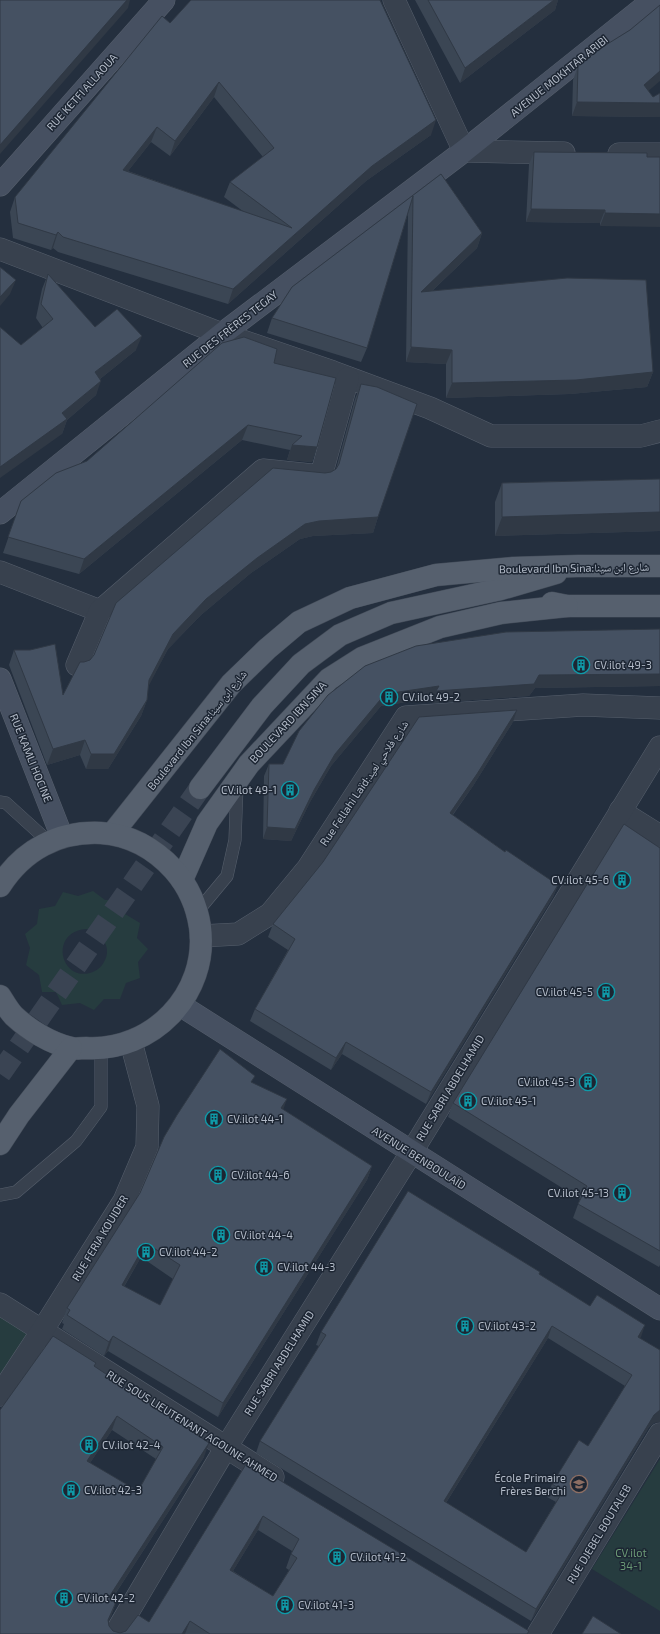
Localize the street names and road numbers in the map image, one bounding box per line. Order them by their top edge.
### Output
street label: AVENUE MOKHTAR ARIBI [507,32,610,119]
street label: RUE KETFI ALLAOUA [44,50,120,133]
street label: RUE DES FRÈRES TEGAY [180,287,280,370]
street label: Boulevard Ibn Sina:شارع ابن سينا [499,560,649,576]
street label: Boulevard Ibn Sina:شارع ابن سينا [144,667,250,793]
street label: BOULEVARD IBN SINA [247,678,329,765]
street label: RUE KAMLI HOCINE [8,712,55,804]
street label: Rue Fellahi Laïd;شارع فلاحي لعيد [317,718,413,849]
street label: RUE SABRI ABDELHAMID [413,1032,486,1143]
street label: AVENUE BENBOULAÏD [370,1123,468,1192]
street label: RUE FERIA KOUIDER [69,1192,130,1283]
street label: RUE SABRI ABDELHAMID [241,1308,316,1418]
street label: RUE SOUS LIEUTENANT AGOUNE AHMED [104,1367,280,1484]
street label: RUE DJEBEL BOUTALEB [564,1482,633,1586]

